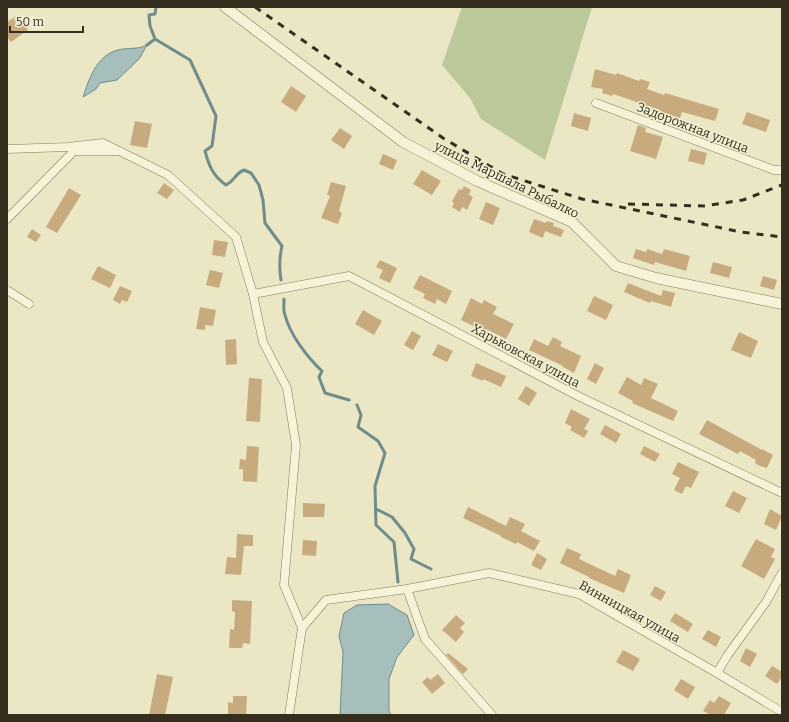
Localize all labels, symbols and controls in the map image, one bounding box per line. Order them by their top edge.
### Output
scale bar [10,8,83,34]
text: 50 m [16,15,45,29]
street label: Задорожная улица [635,99,751,156]
street label: улица Маршала Рыбалко [431,137,581,221]
street label: Харьковская улица [469,320,583,390]
street label: Винницкая улица [576,577,683,646]

